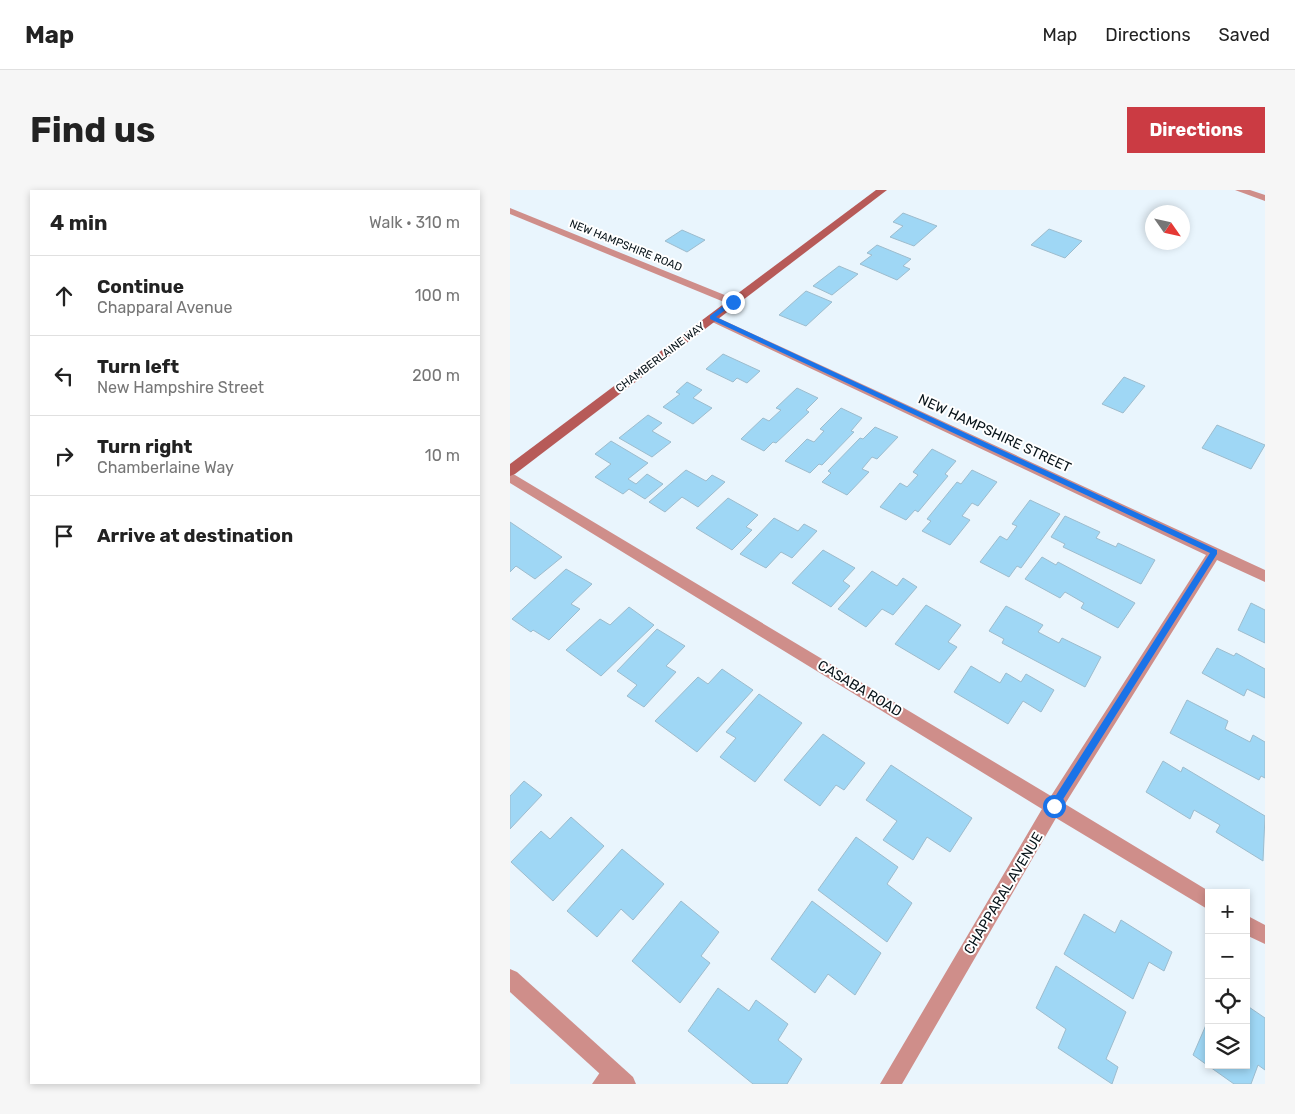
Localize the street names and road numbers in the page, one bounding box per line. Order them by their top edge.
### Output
street label: NEW HAMPSHIRE ROAD [568,217,684,274]
street label: CHAMBERLAINE WAY [613,320,707,395]
street label: NEW HAMPSHIRE STREET [916,391,1074,476]
street label: CASABA ROAD [814,657,905,720]
street label: CHAPPARAL AVENUE [960,829,1047,957]

